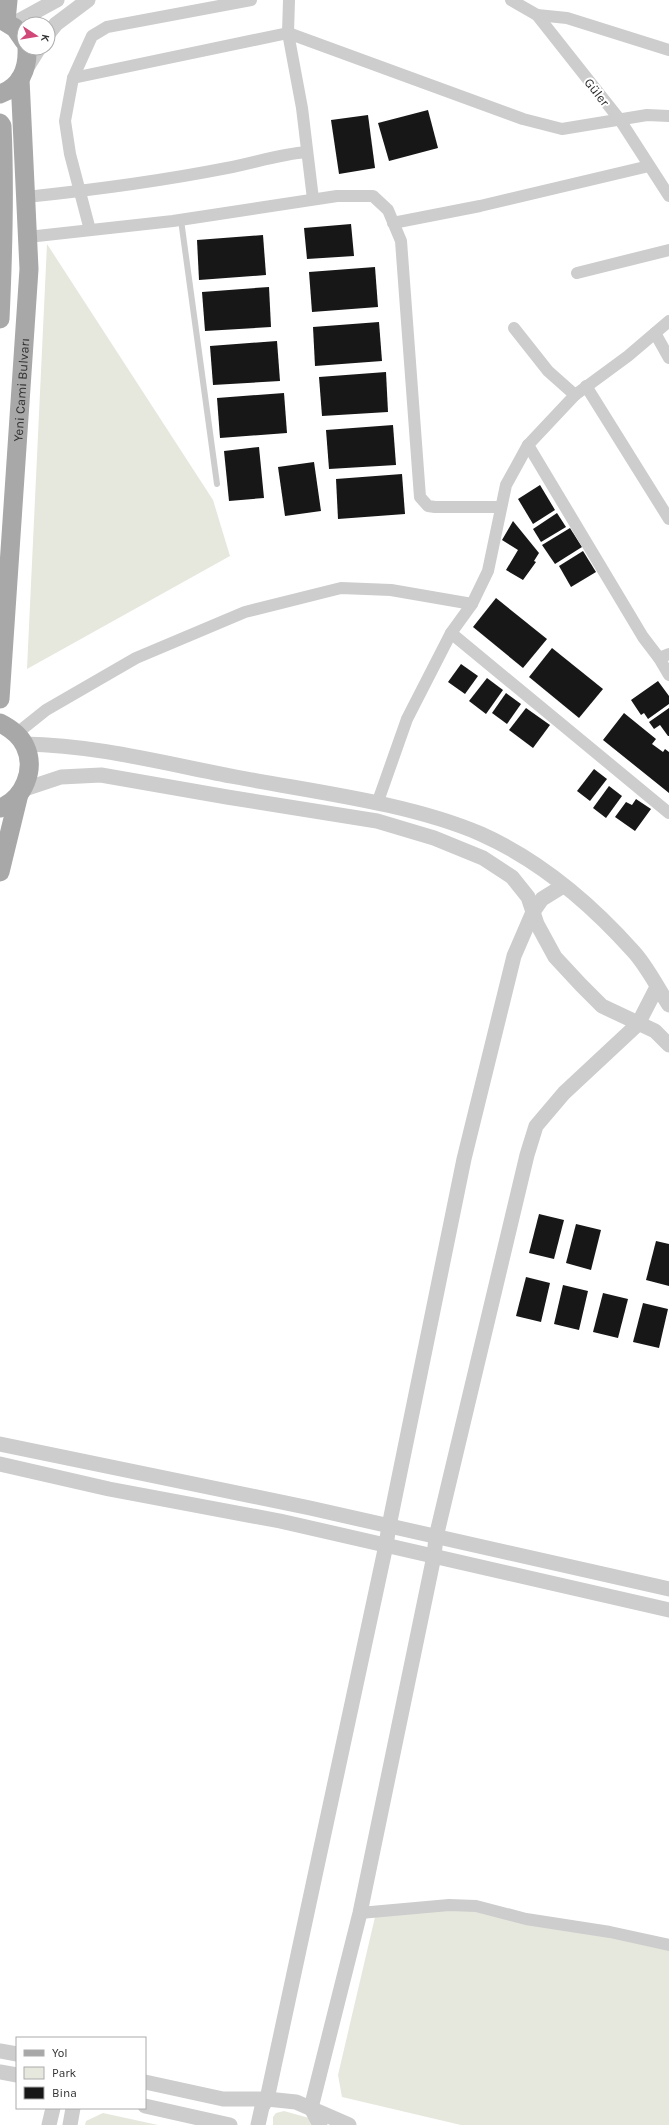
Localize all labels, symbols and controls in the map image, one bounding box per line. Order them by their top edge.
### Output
north arrow [16,16,56,56]
text: K [38,33,52,44]
street label: Güler [581,75,613,109]
street label: Yeni Cami Bulvarı [10,337,32,442]
legend [16,2037,146,2109]
text: Yol [52,2046,68,2060]
text: Park [52,2066,77,2080]
text: Bina [52,2086,77,2100]

